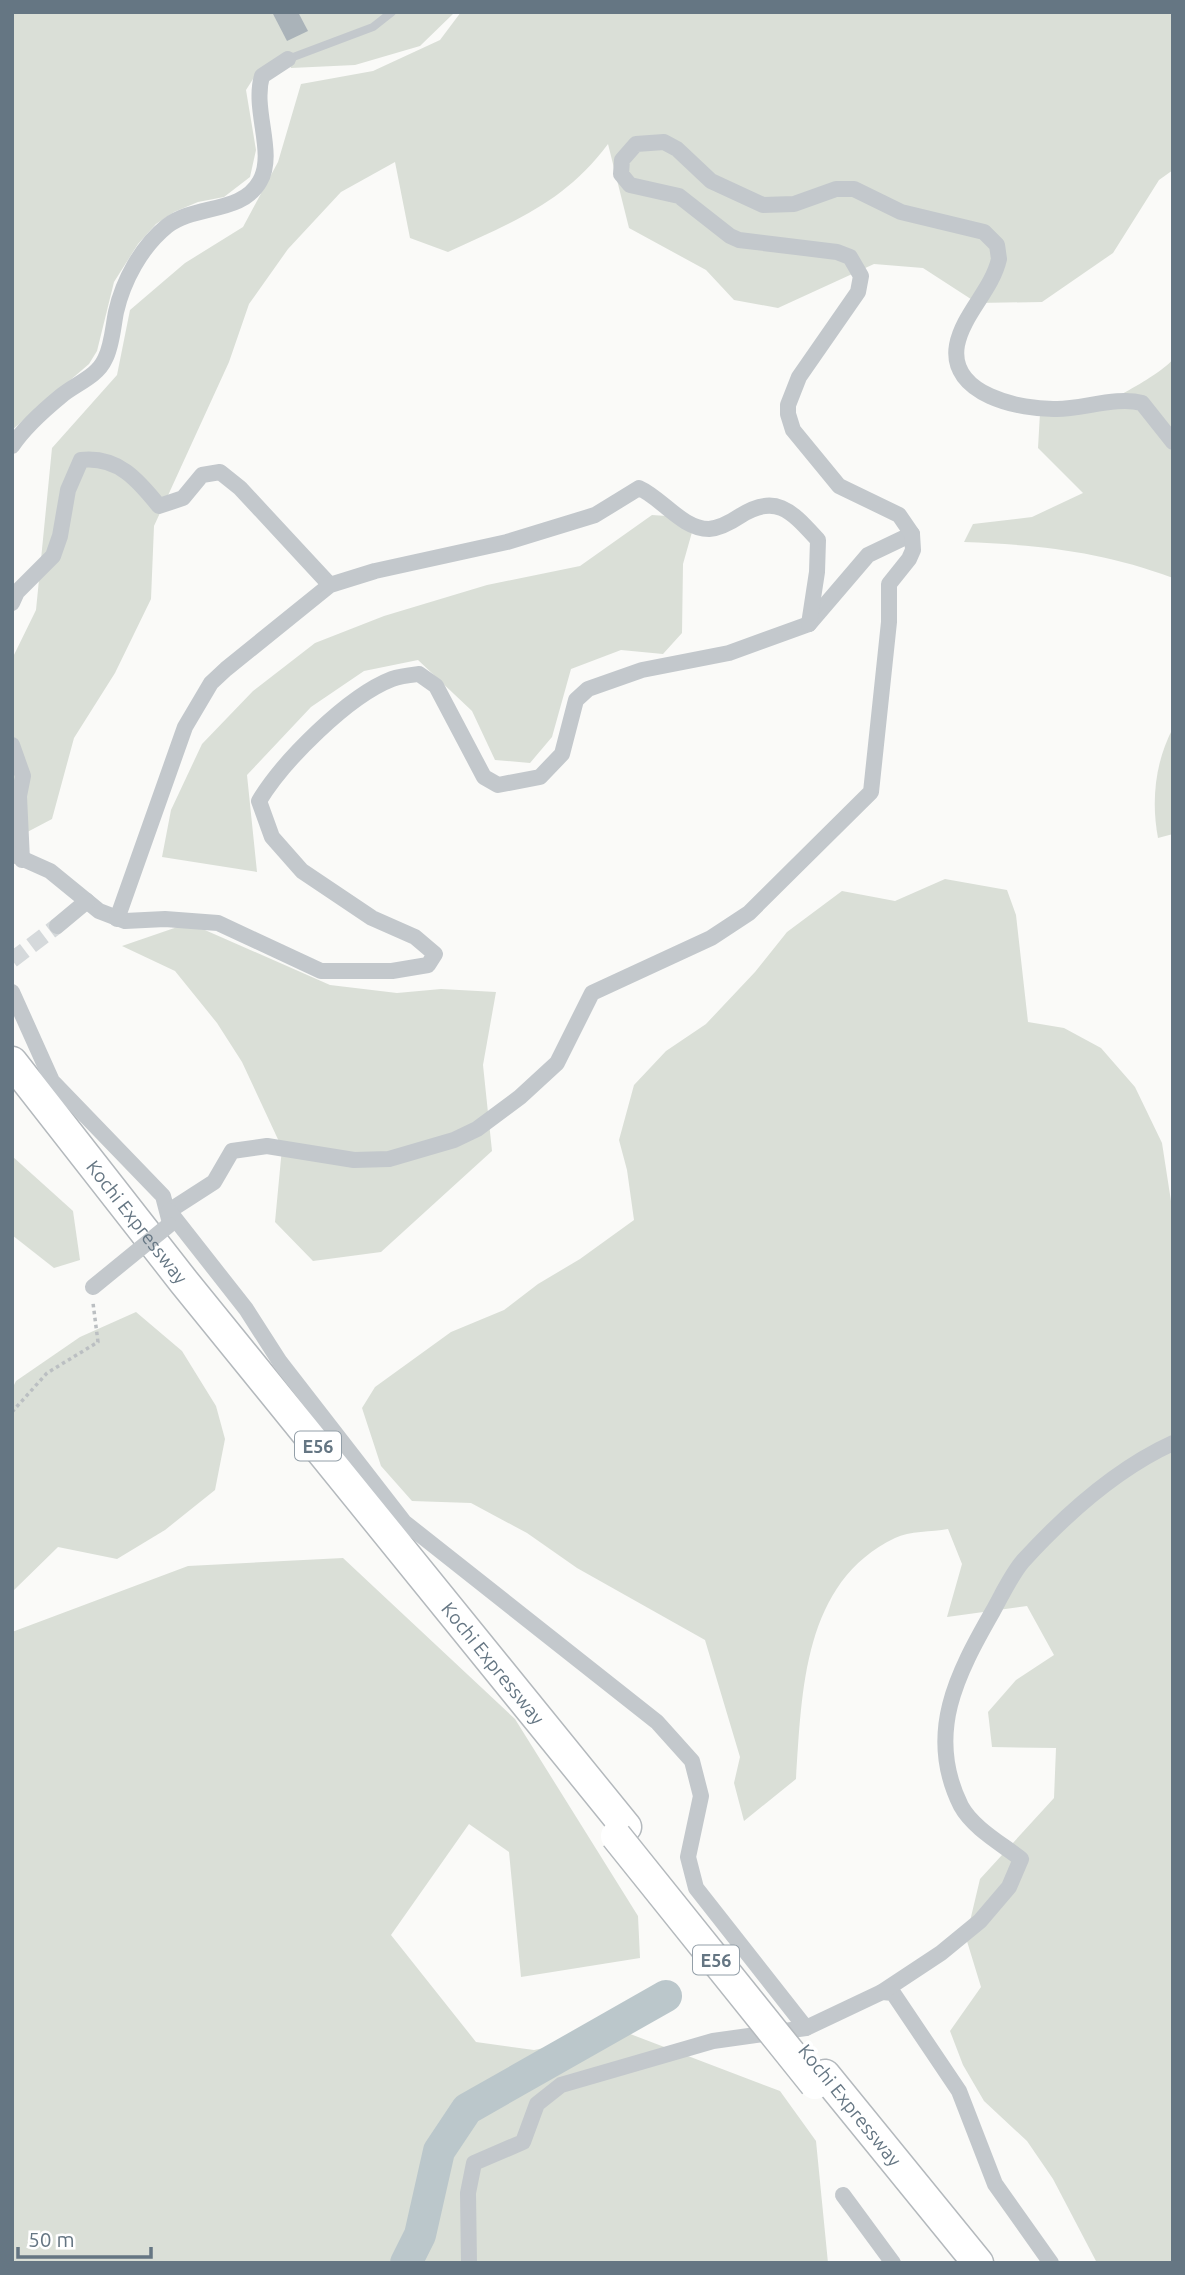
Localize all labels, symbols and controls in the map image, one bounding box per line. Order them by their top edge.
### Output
street label: Kochi Expressway [82,1156,192,1288]
road number: E56 [295,1432,341,1461]
street label: Kochi Expressway [437,1598,549,1729]
road number: E56 [693,1946,739,1974]
street label: Kochi Expressway [794,2040,906,2170]
scale bar [18,2216,150,2260]
text: 50 m [28,2227,75,2251]

